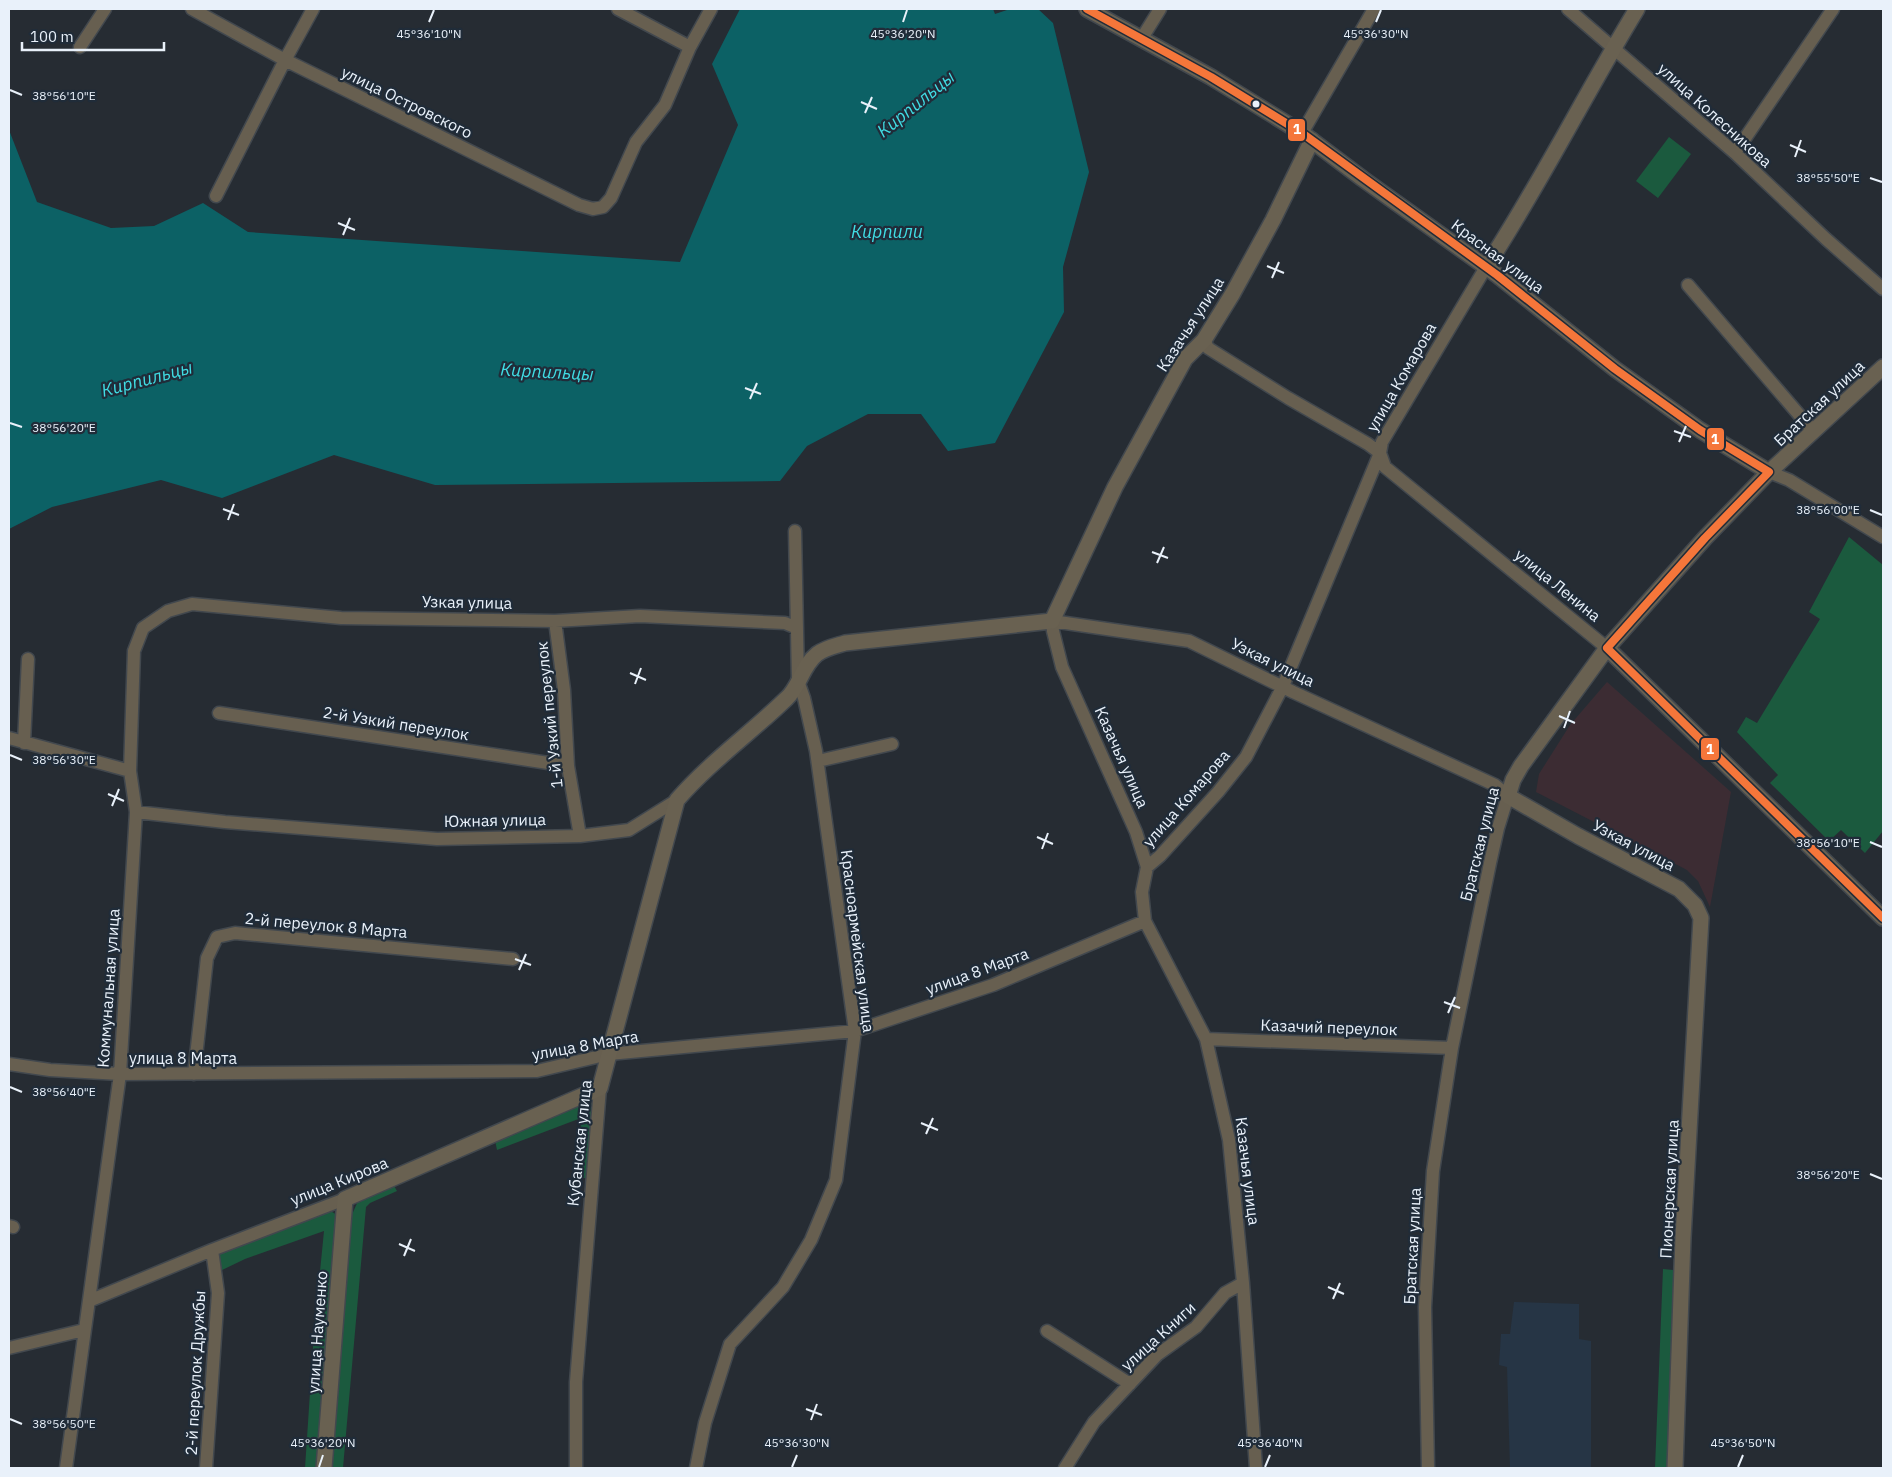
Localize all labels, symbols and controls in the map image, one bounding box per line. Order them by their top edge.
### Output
scale bar [22,20,165,52]
text: 45°36'10"N [396,26,462,41]
text: 45°36'20"N [870,26,936,41]
text: 45°36'30"N [1343,26,1409,41]
text: 100 m [30,27,74,46]
street label: улица Колесникова [1654,58,1777,172]
street label: улица Островского [338,62,476,142]
water label: Кирпильцы [872,65,959,142]
text: 38°56'10"E [32,88,96,103]
unlabelled marker [1251,99,1261,109]
line badge: 1 [1287,118,1306,142]
text: 1 [1293,120,1302,138]
text: 38°55'50"E [1796,170,1860,185]
street label: Красная улица [1448,215,1549,298]
water label: Кирпили [851,220,923,243]
street label: Казачья улица [1152,272,1228,375]
street label: улица Комарова [1362,319,1441,435]
water label: Кирпильцы [99,355,195,402]
street label: Братская улица [1769,356,1869,450]
water label: Кирпильцы [500,358,594,385]
text: 38°56'20"E [32,420,96,435]
line badge: 1 [1706,427,1725,451]
text: 1 [1711,430,1720,448]
text: 38°56'00"E [1796,502,1860,517]
street label: улица Ленина [1511,544,1605,626]
street label: Узкая улица [422,591,513,613]
street label: Узкая улица [1228,633,1318,691]
street label: 1-й Узкий переулок [531,640,567,789]
street label: 2-й Узкий переулок [322,702,471,744]
street label: Казачья улица [1091,703,1153,811]
line badge: 1 [1700,737,1720,761]
text: 1 [1706,740,1715,758]
street label: улица Комарова [1138,745,1234,851]
text: 38°56'30"E [32,752,96,767]
street label: Братская улица [1455,784,1503,903]
street label: Южная улица [444,809,547,831]
street label: Узкая улица [1589,815,1679,875]
text: 38°56'10"E [1796,835,1860,850]
street label: Красноармейская улица [837,849,879,1034]
street label: Коммунальная улица [92,907,124,1068]
street label: 2-й переулок 8 Марта [244,908,409,942]
street label: улица 8 Марта [923,943,1032,999]
street label: Казачий переулок [1260,1015,1398,1039]
street label: улица 8 Марта [530,1026,640,1064]
street label: улица 8 Марта [129,1048,237,1068]
street label: Кубанская улица [562,1078,596,1207]
text: 38°56'40"E [32,1084,96,1099]
street label: Казачья улица [1231,1116,1265,1227]
street label: Пионерская улица [1655,1119,1683,1259]
street label: улица Кирова [287,1152,391,1210]
text: 38°56'20"E [1796,1167,1860,1182]
street label: Братская улица [1399,1187,1425,1305]
street label: улица Науменко [303,1270,331,1394]
street label: 2-й переулок Дружбы [181,1290,209,1456]
street label: улица Книги [1116,1297,1200,1375]
text: 38°56'50"E [32,1416,96,1431]
text: 45°36'20"N [290,1435,356,1450]
text: 45°36'30"N [764,1435,830,1450]
text: 45°36'40"N [1237,1435,1303,1450]
text: 45°36'50"N [1710,1435,1776,1450]

